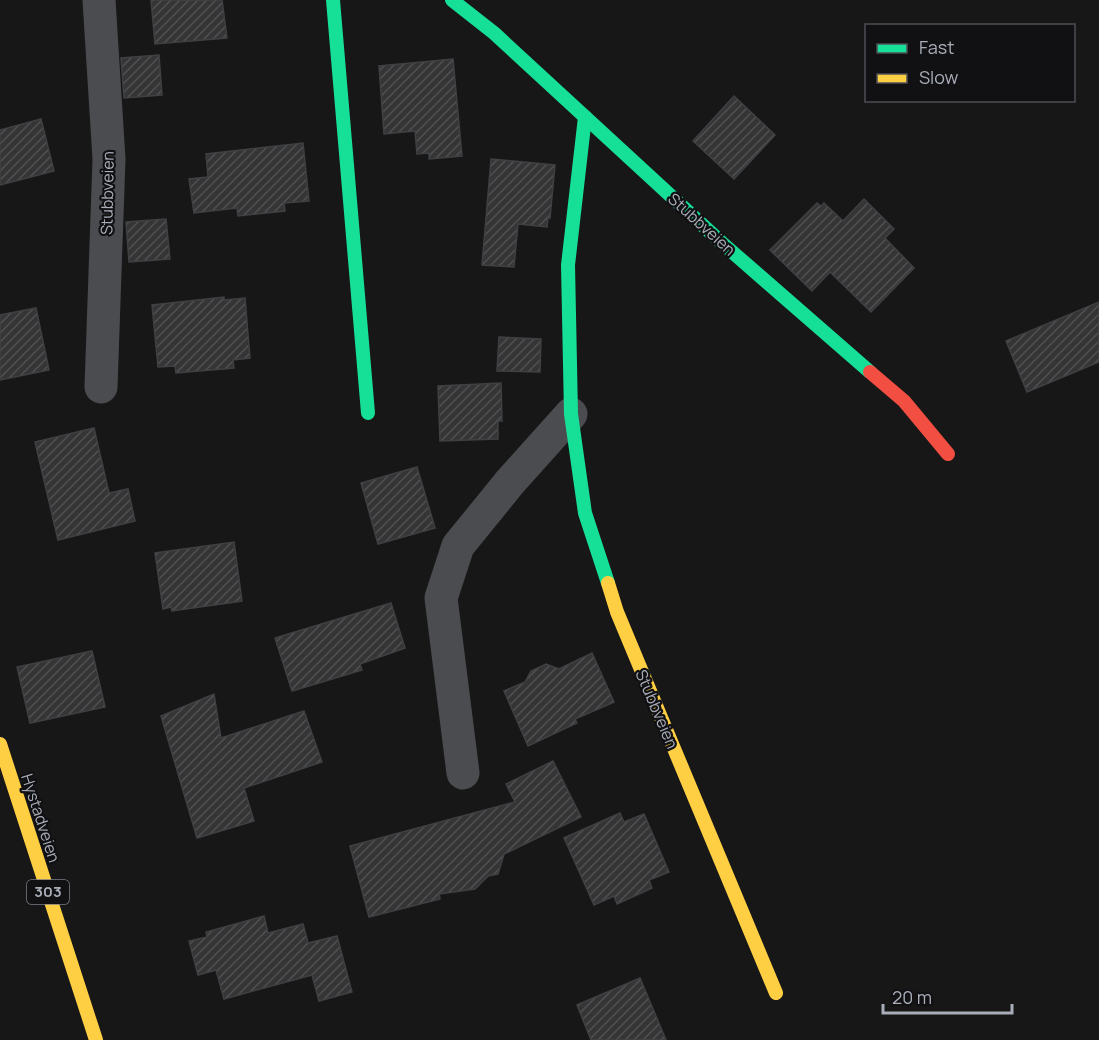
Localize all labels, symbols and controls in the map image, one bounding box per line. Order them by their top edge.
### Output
legend [865,24,1075,102]
text: Fast [919,35,954,59]
text: Slow [919,65,959,89]
street label: Stubbveien [95,151,119,235]
street label: Stubbveien [663,188,741,260]
street label: Stubbveien [630,666,684,752]
street label: Hystadveien [16,771,66,865]
road number: 303 [27,880,69,904]
scale bar [883,977,1012,1015]
text: 20 m [892,985,932,1009]

